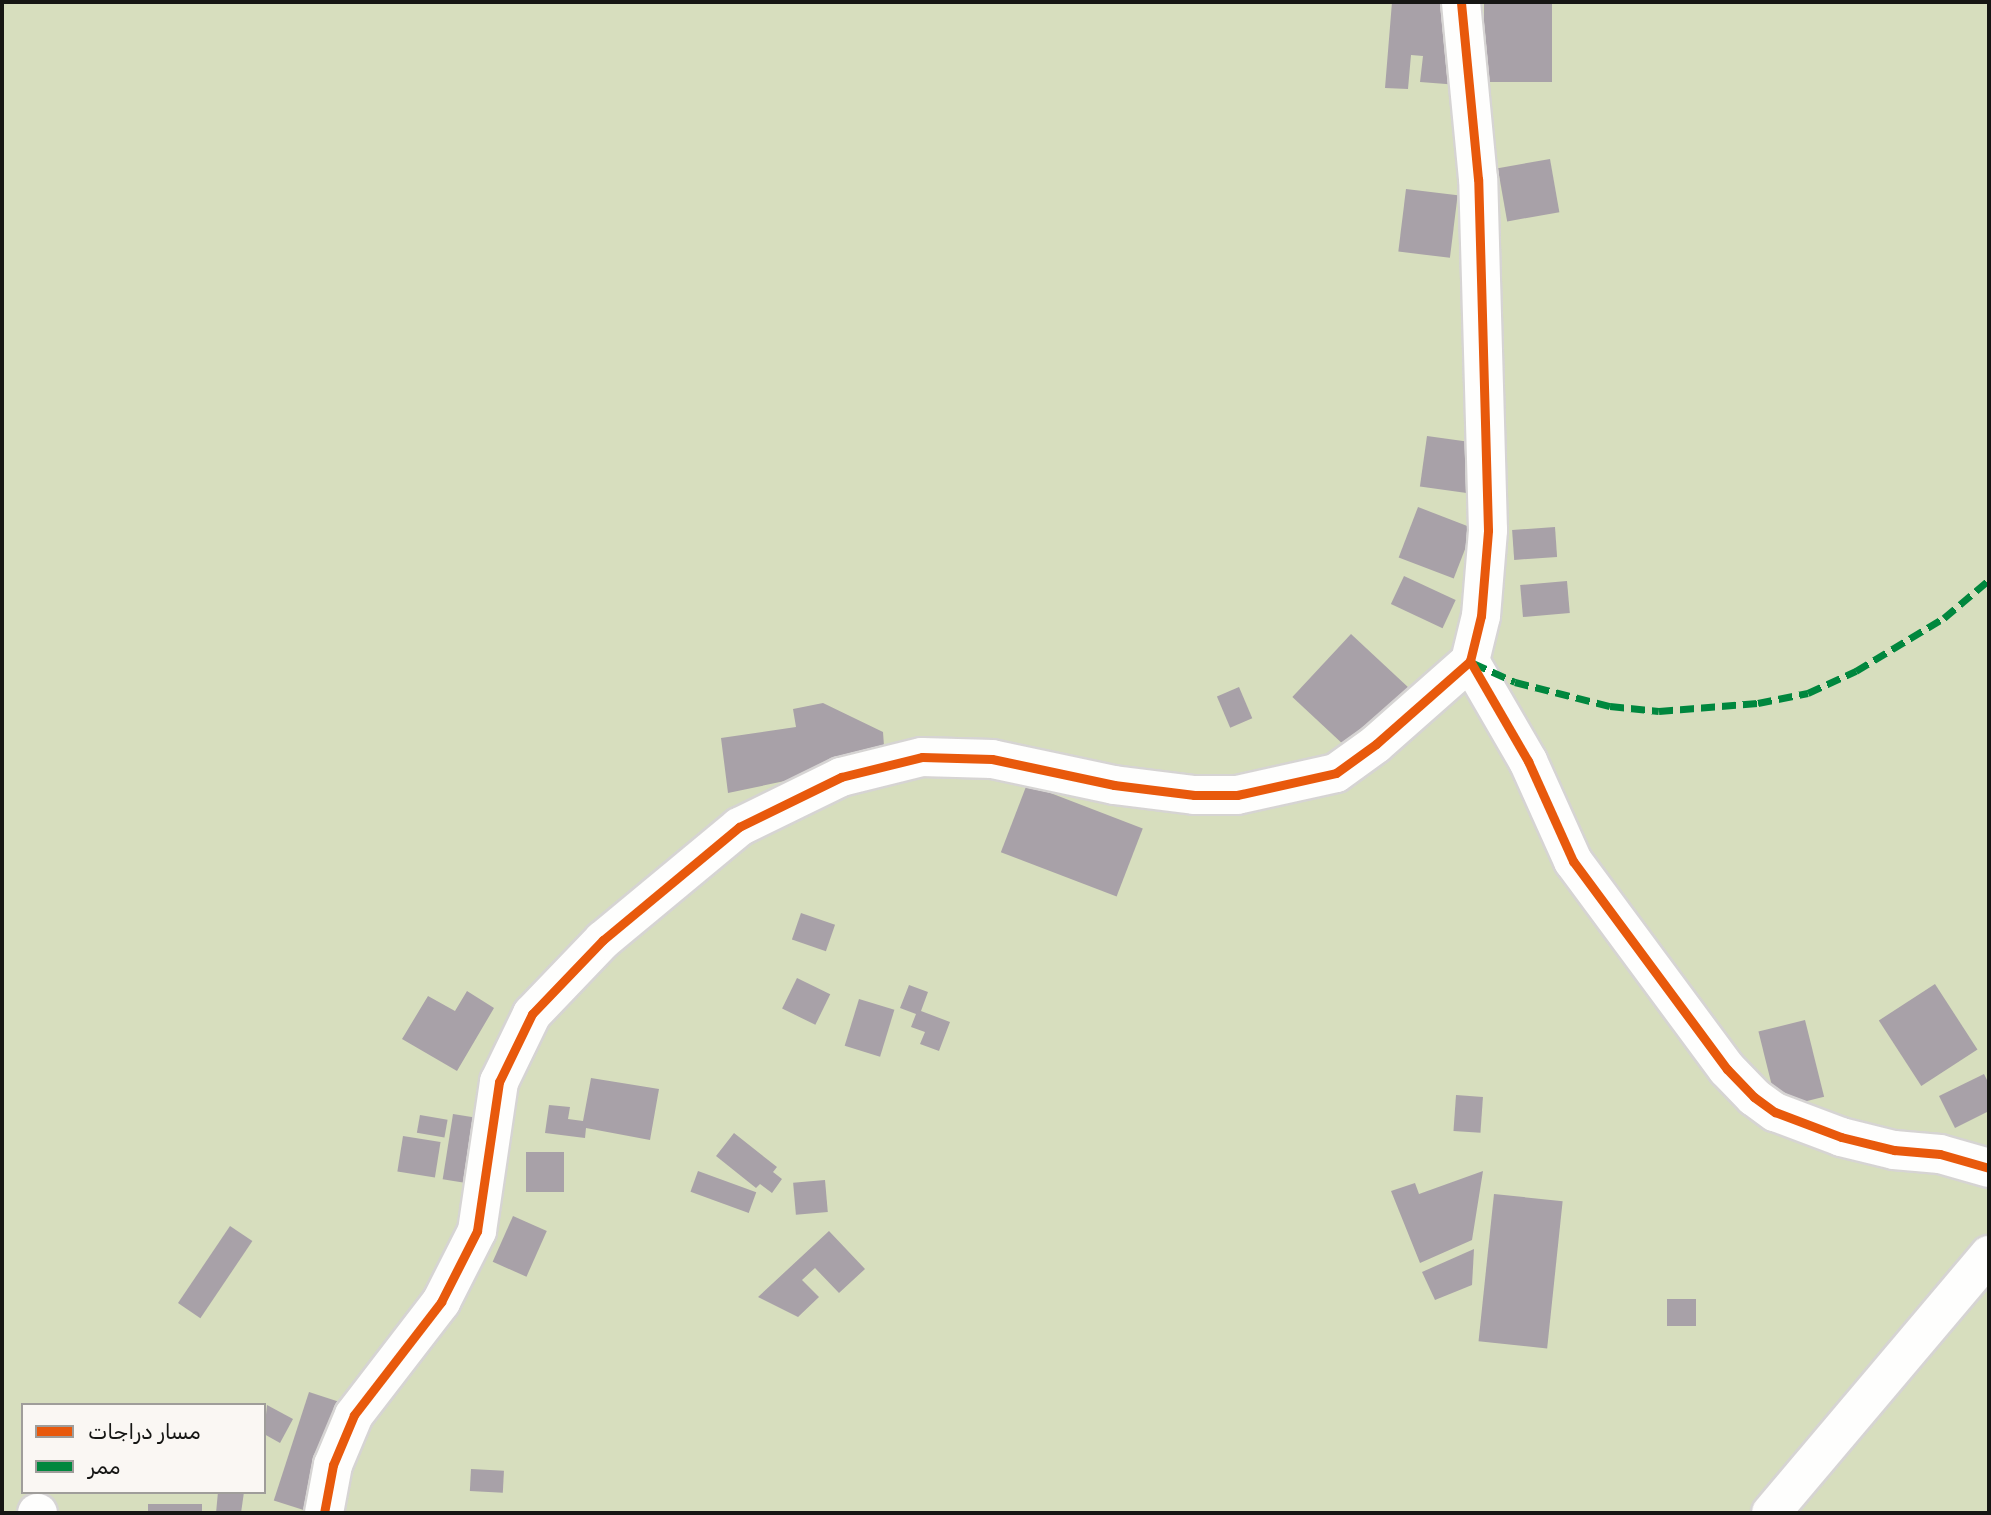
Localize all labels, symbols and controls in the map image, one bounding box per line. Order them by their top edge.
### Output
legend [21,1403,266,1494]
text: مسار دراجات [88,1419,201,1444]
text: ممر [88,1454,120,1479]

